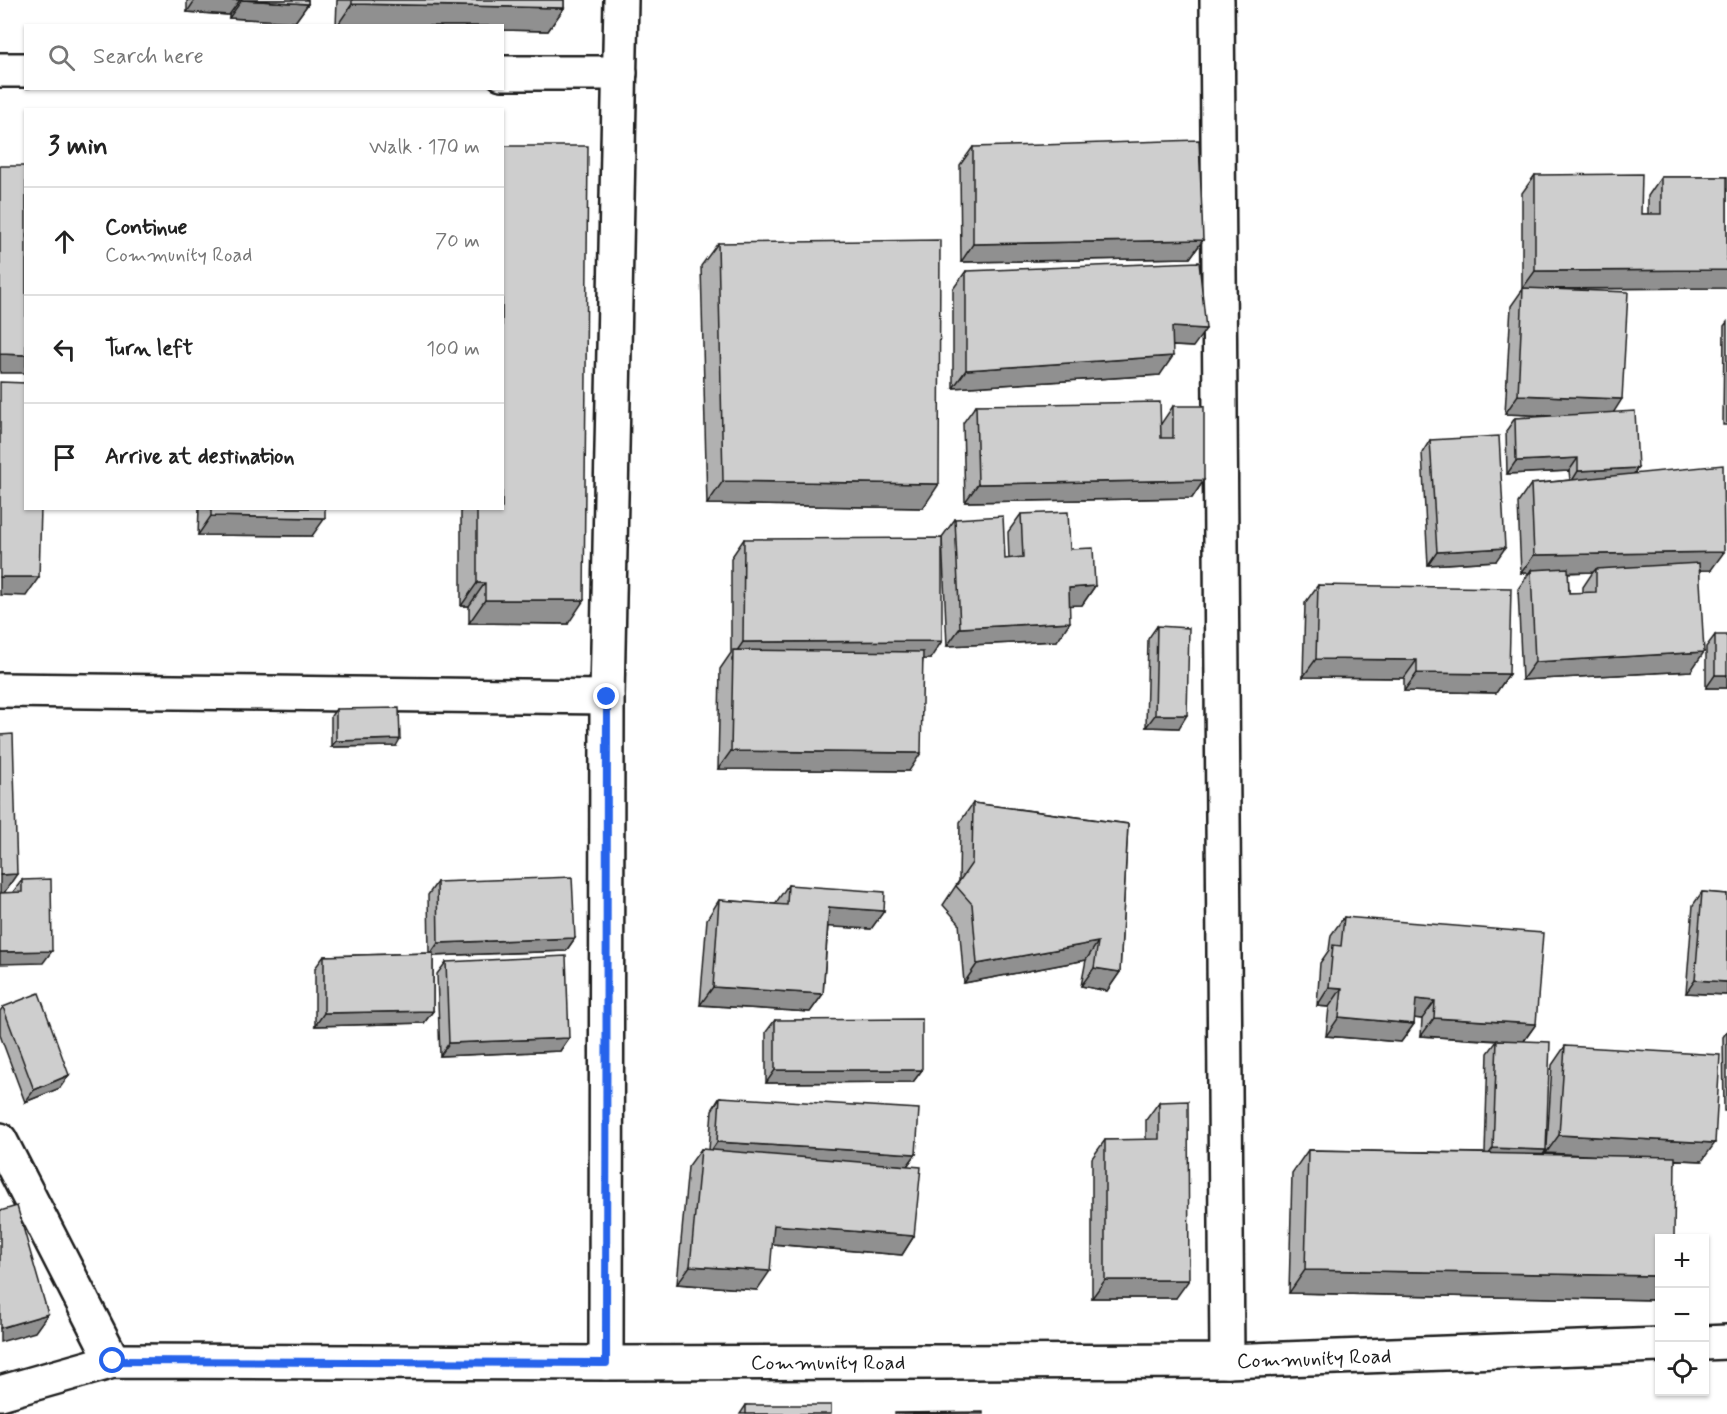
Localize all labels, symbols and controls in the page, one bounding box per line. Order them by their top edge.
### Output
search box [24,24,504,90]
icon: search [45,41,78,74]
text: Search here [93,43,204,71]
text: 3 min [48,130,108,164]
text: Walk · 170 m [369,134,480,161]
text: Continue [105,214,187,242]
icon: ahead [48,225,81,258]
text: 70 m [435,228,480,255]
text: Community Road [105,242,252,269]
icon: left [48,333,81,366]
text: Turn left [105,335,193,363]
text: 100 m [426,336,480,363]
icon: arrive [48,441,81,474]
text: Arrive at destination [105,443,295,471]
route end [593,683,619,709]
map controls [1655,1234,1709,1396]
button: + [1655,1234,1709,1288]
button: − [1655,1288,1709,1342]
street label: Community Road [1236,1342,1392,1376]
button: locate [1655,1342,1709,1396]
route start [99,1347,125,1373]
street label: Community Road [751,1349,905,1377]

